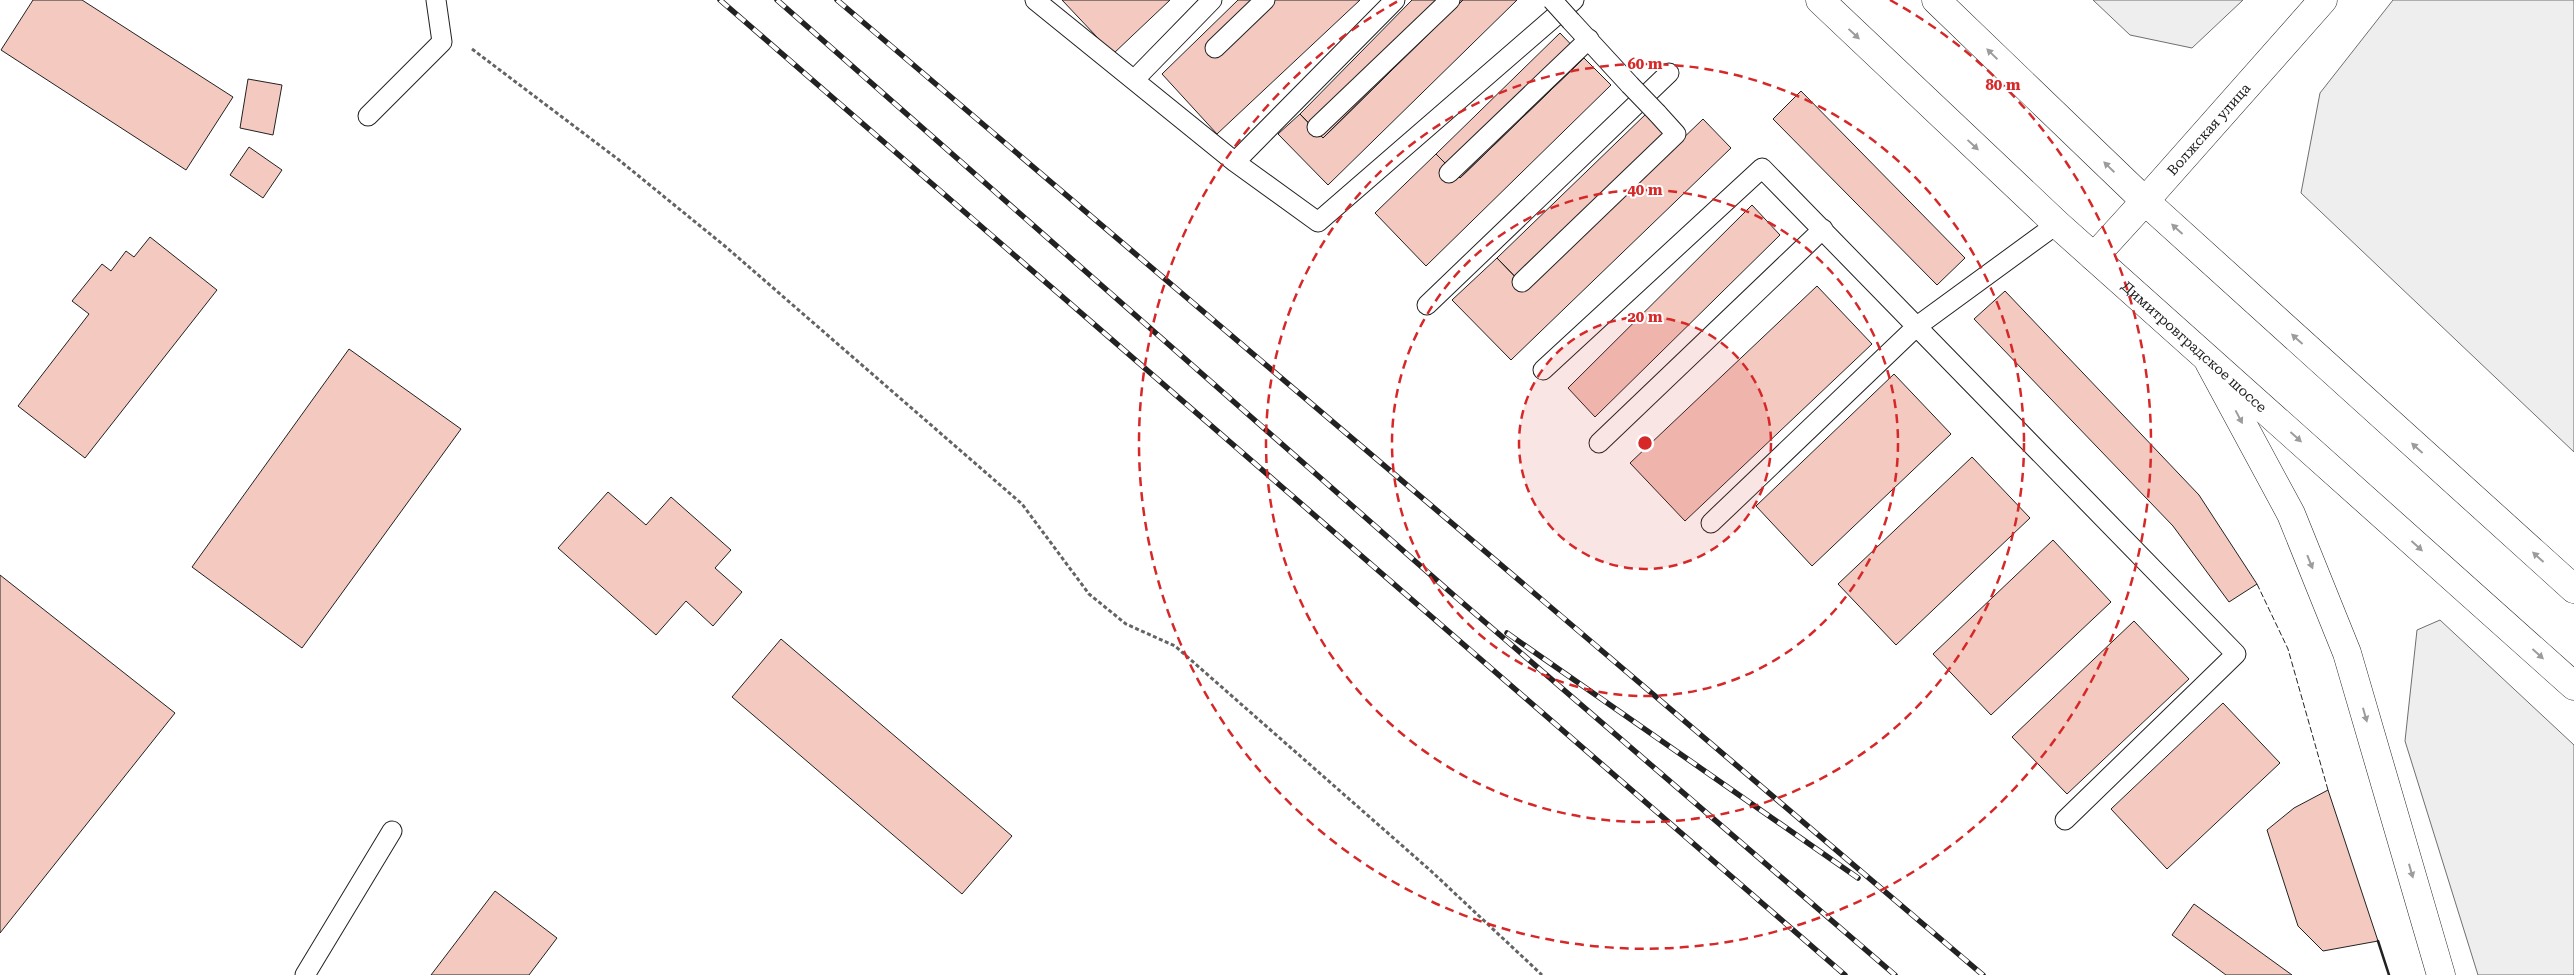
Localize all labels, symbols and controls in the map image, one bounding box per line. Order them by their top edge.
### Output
one-way arrow [1848,28,1860,40]
one-way arrow [1987,48,1999,60]
text: 60 m [1627,55,1663,73]
text: 80 m [1985,76,2021,94]
street label: Волжская улица [2164,80,2254,178]
one-way arrow [1967,139,1979,151]
one-way arrow [2104,161,2116,173]
text: 40 m [1627,181,1663,199]
one-way arrow [2170,224,2183,235]
street label: Димитровградское шоссе [2118,278,2270,416]
text: 20 m [1627,308,1663,326]
one-way arrow [2290,333,2303,344]
one-way arrow [2235,409,2243,424]
one-way arrow [2289,432,2302,443]
centre of rings [1636,434,1654,452]
one-way arrow [2412,442,2424,454]
one-way arrow [2410,540,2422,552]
one-way arrow [2532,551,2544,563]
one-way arrow [2307,555,2315,569]
one-way arrow [2532,648,2544,660]
one-way arrow [2361,708,2369,723]
one-way arrow [2407,864,2415,879]

